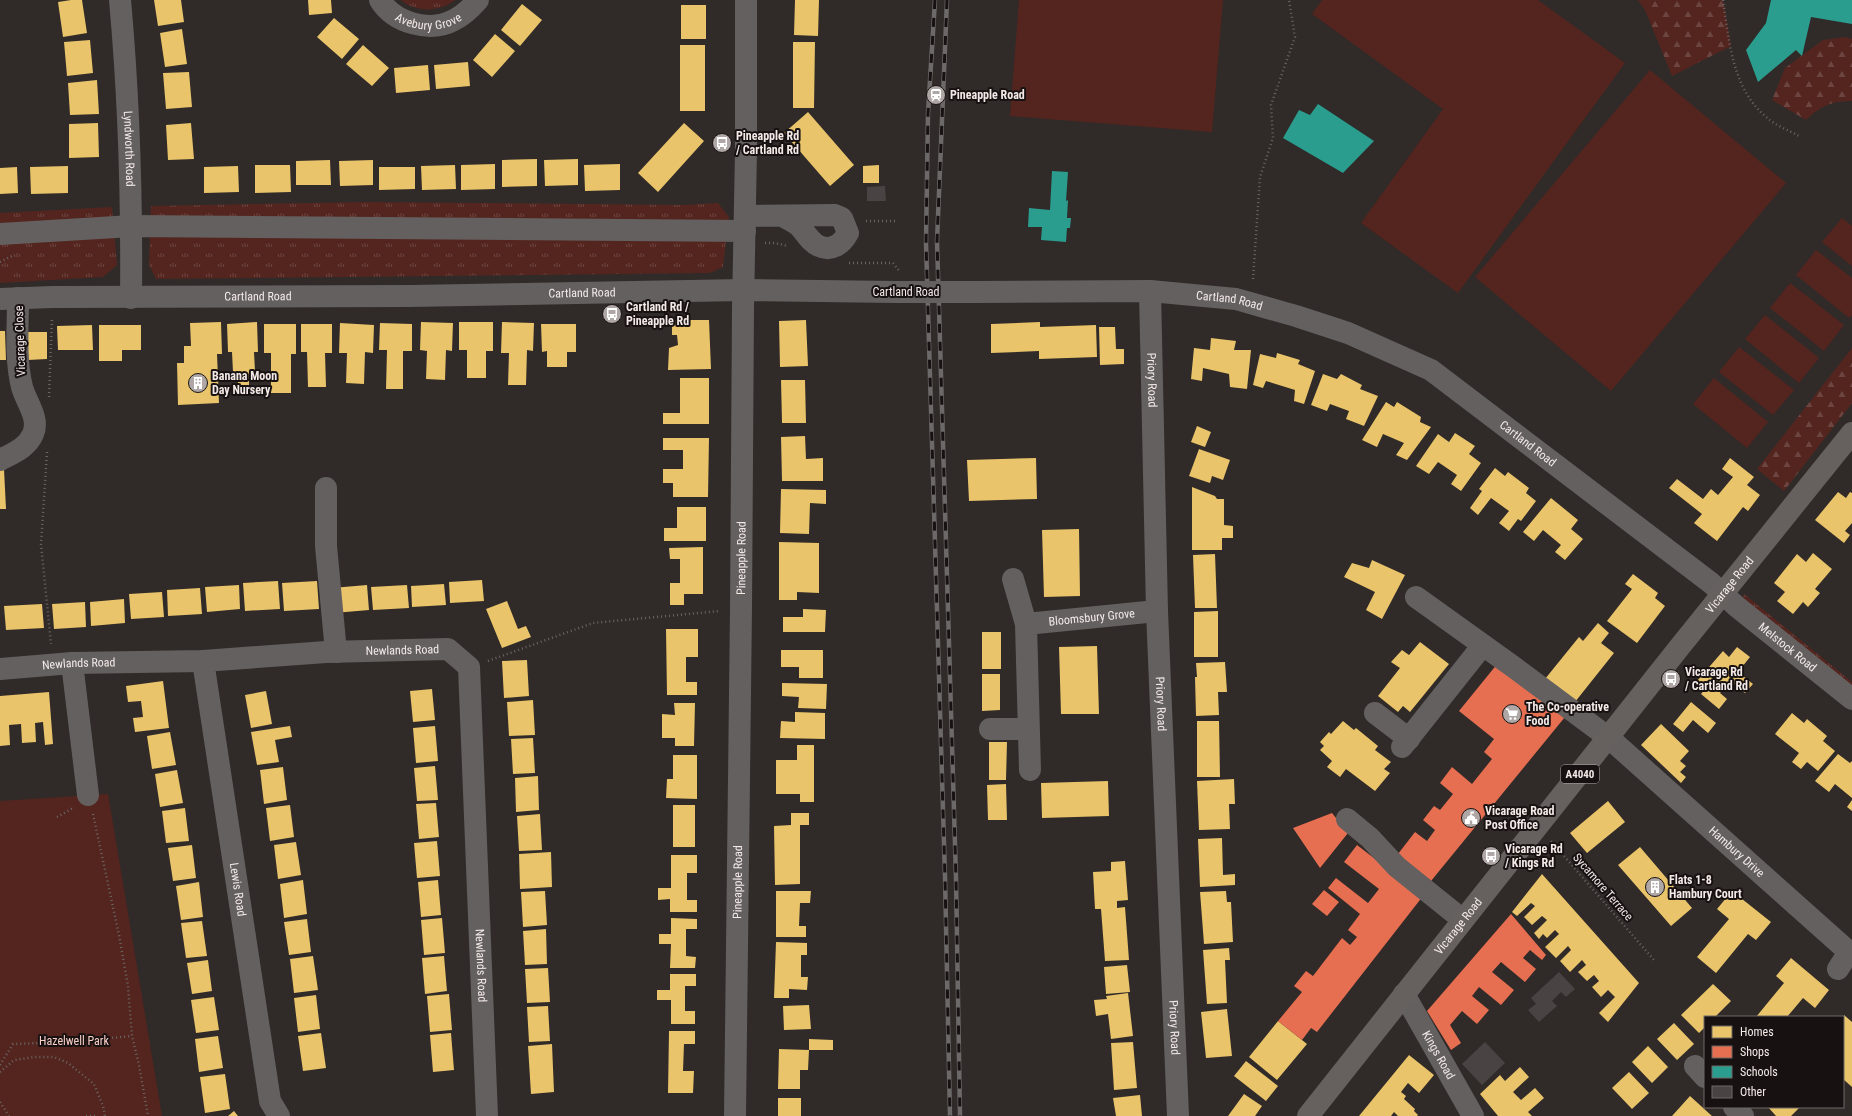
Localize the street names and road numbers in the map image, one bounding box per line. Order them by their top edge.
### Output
street label: Avebury Grove [393,10,464,33]
street label: Lyndworth Road [121,111,137,187]
street label: Cartland Road [548,285,616,301]
street label: Cartland Road [872,285,940,299]
street label: Cartland Road [1196,288,1264,313]
street label: Cartland Road [224,289,292,304]
street label: Vicarage Close [12,305,28,377]
street label: Priory Road [1144,352,1160,408]
street label: Cartland Road [1497,418,1559,470]
street label: Pineapple Road [734,521,749,595]
street label: Vicarage Road [1703,554,1756,616]
street label: Bloomsbury Grove [1048,606,1136,629]
street label: Melstock Road [1756,620,1819,675]
street label: Newlands Road [365,642,439,658]
street label: Newlands Road [42,655,116,672]
street label: Priory Road [1153,676,1169,732]
road number: A4040 [1561,765,1599,783]
street label: Hambury Drive [1706,823,1767,880]
street label: Pineapple Road [730,845,745,919]
street label: Sycamore Terrace [1570,851,1636,924]
street label: Lewis Road [227,861,249,917]
street label: Vicarage Road [1432,895,1485,957]
street label: Newlands Road [472,928,489,1003]
street label: Priory Road [1166,1000,1182,1055]
street label: Kings Road [1419,1028,1458,1082]

